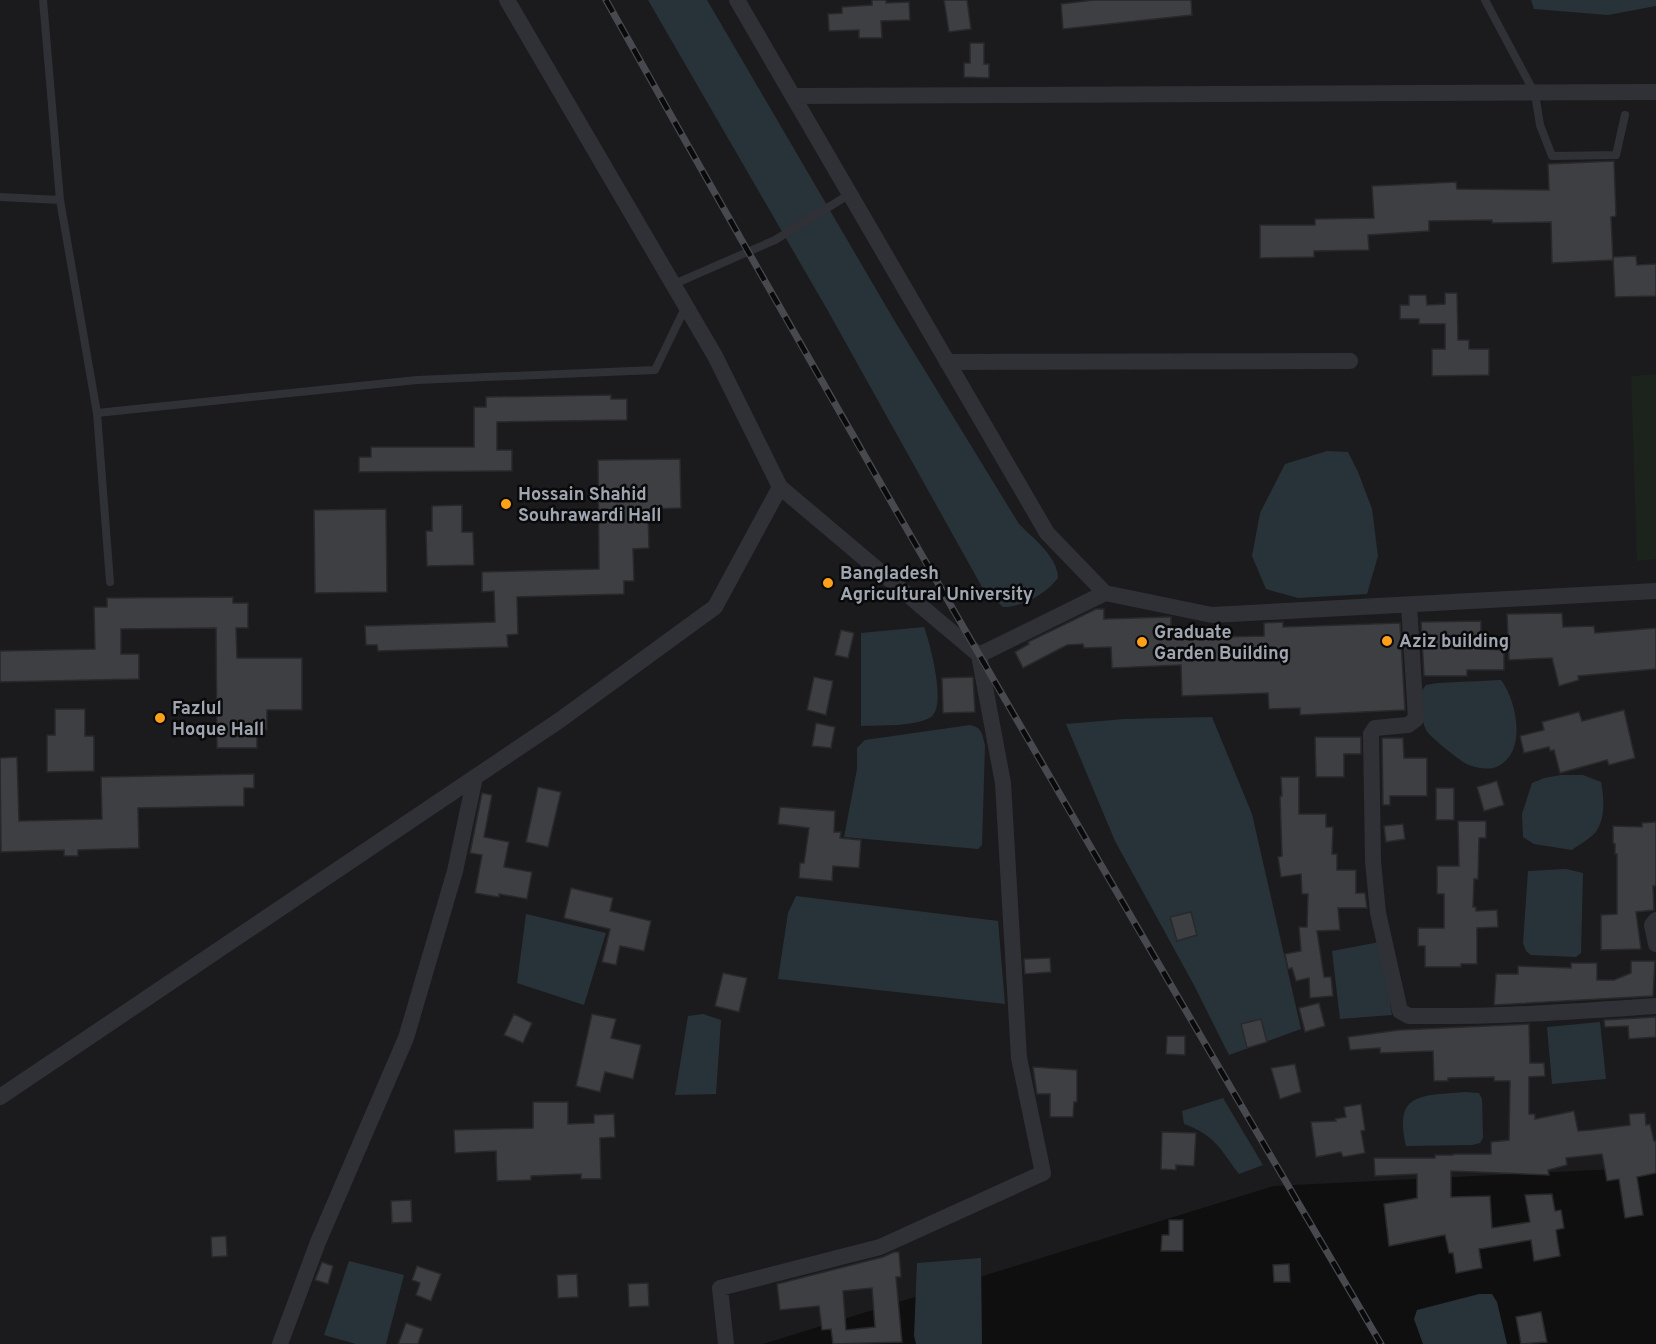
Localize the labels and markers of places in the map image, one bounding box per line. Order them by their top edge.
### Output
place label: Hossain Shahid Souhrawardi Hall [518,484,662,528]
marker: Hossain Shahid Souhrawardi Hall [499,497,513,511]
place label: Bangladesh Agricultural University [840,563,1033,607]
marker: Bangladesh Agricultural University [821,576,835,590]
place label: Graduate Garden Building [1154,622,1289,666]
place label: Aziz building [1399,631,1509,654]
marker: Aziz building [1380,634,1394,648]
marker: Graduate Garden Building [1135,635,1149,649]
place label: Fazlul Hoque Hall [172,698,264,742]
marker: Fazlul Hoque Hall [153,711,167,725]

